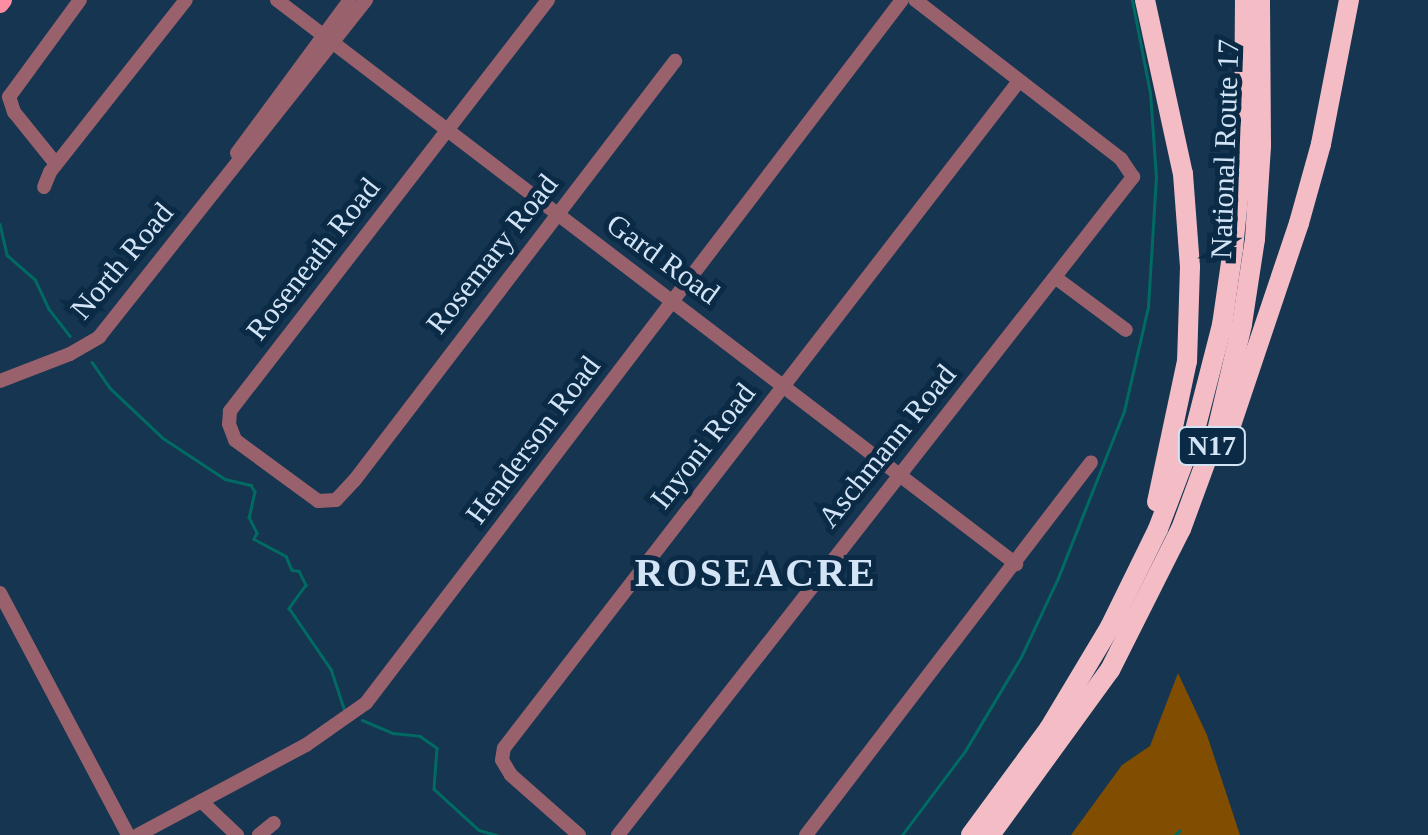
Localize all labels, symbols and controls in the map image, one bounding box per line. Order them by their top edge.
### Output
street label: National Route 17 [1203,38,1247,260]
street label: Rosemary Road [419,167,565,341]
street label: Roseneath Road [239,171,387,347]
street label: North Road [63,195,181,327]
street label: Gard Road [600,206,726,312]
street label: Henderson Road [458,349,608,531]
street label: Aschmann Road [810,357,964,535]
street label: Inyoni Road [643,376,763,516]
road number: N17 [1177,423,1247,469]
district label: ROSEACRE [635,549,877,597]

